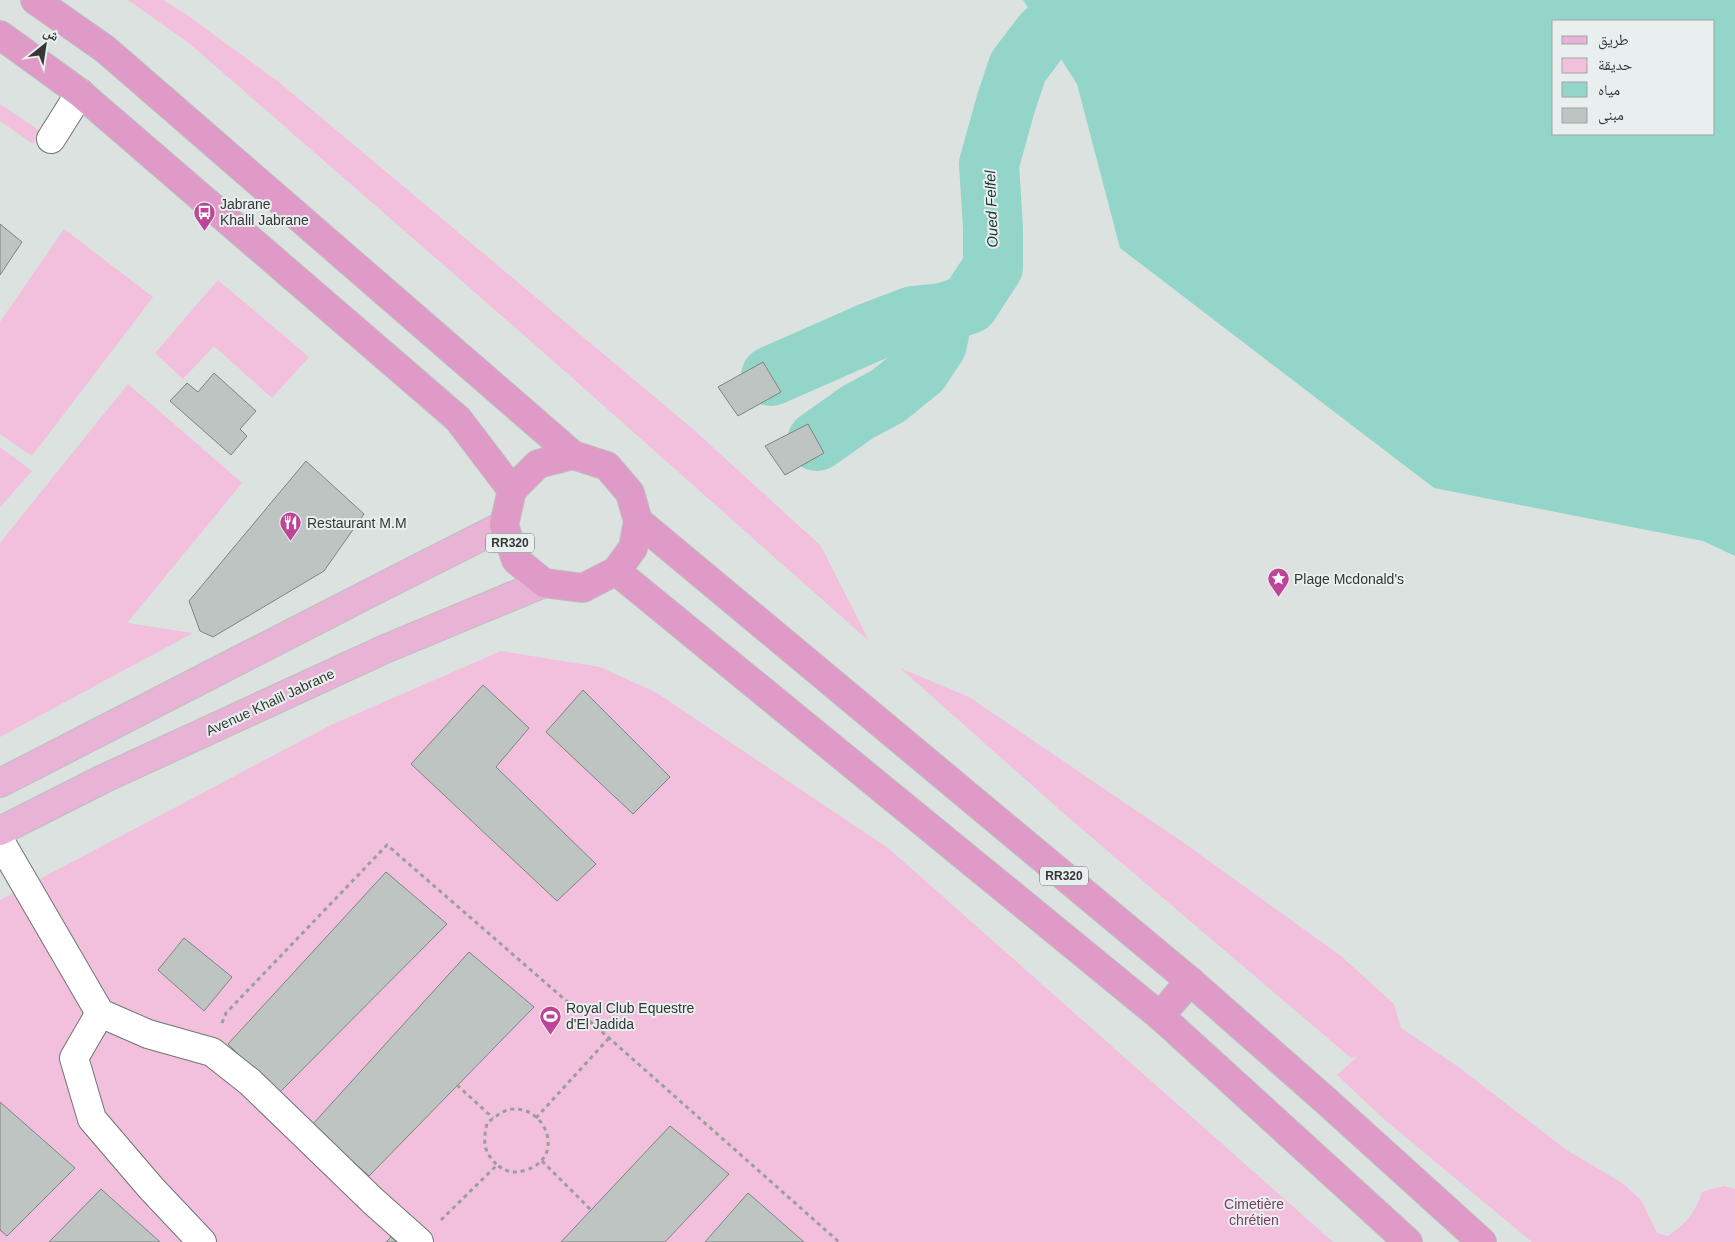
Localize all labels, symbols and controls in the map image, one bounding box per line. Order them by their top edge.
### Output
north arrow [20,20,70,70]
legend [1552,20,1715,135]
text: ش [41,23,62,45]
text: طريق [1598,31,1629,50]
text: حديقة [1598,56,1633,73]
text: مياه [1598,81,1620,98]
text: مبنى [1598,106,1624,125]
water label: Oued Felfel [981,169,1001,248]
place label: Jabrane Khalil Jabrane [220,196,309,228]
bus stop icon: Jabrane Khalil Jabrane [192,200,216,231]
restaurant icon: Restaurant M.M [279,511,303,542]
place label: Restaurant M.M [307,515,407,531]
road number: RR320 [486,534,534,552]
place icon: Plage Mcdonald's [1266,567,1290,598]
place label: Plage Mcdonald's [1294,571,1404,587]
street label: Avenue Khalil Jabrane [203,665,337,739]
road number: RR320 [1040,866,1088,886]
place label: Royal Club Equestre d'El Jadida [566,1000,695,1032]
sports icon: Royal Club Equestre d'El Jadida [538,1004,562,1035]
park label: Cimetière chrétien [1224,1196,1284,1228]

